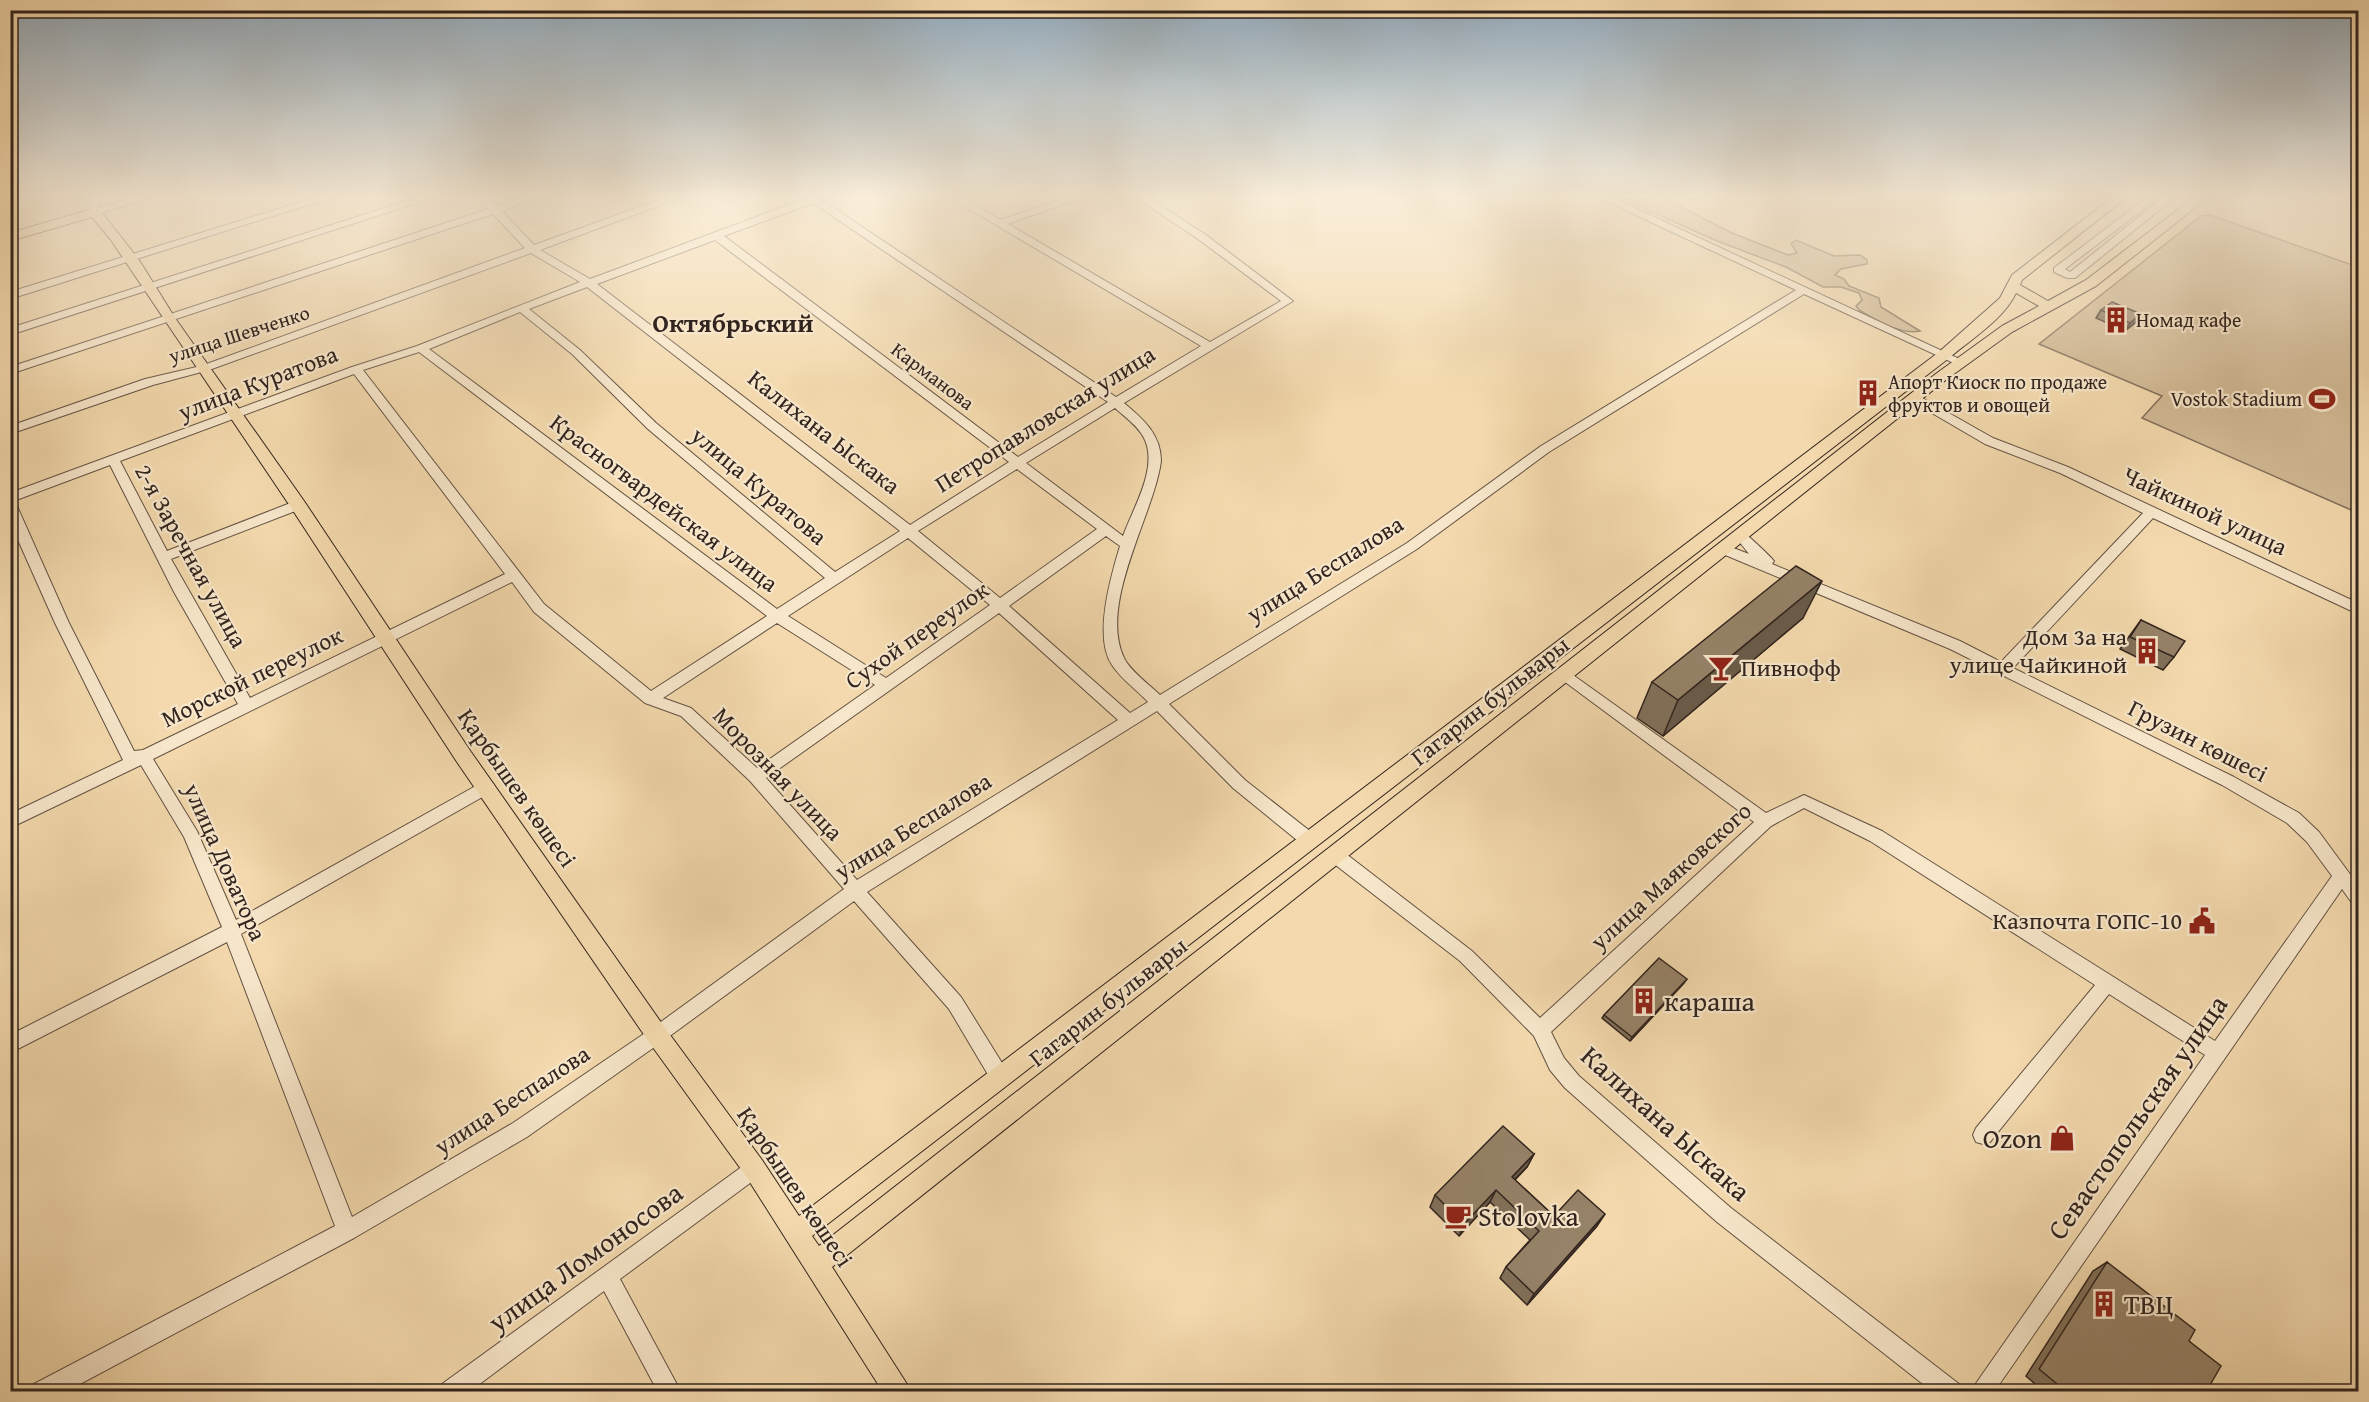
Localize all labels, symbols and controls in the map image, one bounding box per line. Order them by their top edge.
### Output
street label: улица Шевченко [164,297,313,370]
district label: Октябрьский [653,303,813,342]
building icon: Номад кафе [2101,305,2131,335]
place label: Номад кафе [2136,305,2241,334]
street label: Карманова [886,335,981,417]
street label: улица Куратова [172,336,343,429]
street label: Петропавловская улица [928,336,1162,501]
street label: Калихана Ыскака [741,361,908,503]
place label: Апорт Киоск по продаже фруктов и овощей [1888,367,2107,419]
building icon: Апорт Киоск по продаже фруктов и овощей [1853,378,1883,408]
place label: Vostok Stadium [2170,384,2303,413]
sports icon: Vostok Stadium [2307,384,2337,414]
street label: Красногвардейская улица [543,405,786,600]
street label: улица Куратова [683,417,836,554]
street label: 2-я Заречная улица [126,457,257,655]
street label: Чайкиной улица [2117,457,2294,564]
street label: улица Беспалова [1239,506,1410,631]
street label: Сухой переулок [838,572,996,697]
street label: Морской переулок [155,617,349,736]
place label: Дом 3а на улице Чайкиной [1948,619,2128,682]
street label: Гагарин бульвары [1403,627,1577,774]
building icon: Дом 3а на улице Чайкиной [2132,636,2162,666]
place label: Пивнофф [1741,650,1841,685]
bar icon: Пивнофф [1706,653,1736,683]
street label: Грузин көшесі [2122,690,2274,791]
street label: Морозная улица [705,699,852,849]
street label: Қарбышев көшесі [450,701,585,874]
street label: улица Беспалова [827,763,998,888]
street label: улица Доватора [175,777,276,947]
street label: улица Маяковского [1581,793,1759,959]
place label: Казпочта ГОПС-10 [1992,903,2182,938]
public building icon: Казпочта ГОПС-10 [2187,906,2217,936]
street label: Гагарин бульвары [1021,928,1195,1075]
place label: караша [1664,980,1756,1021]
street label: Севастопольская улица [2036,985,2237,1247]
building icon: караша [1629,986,1659,1016]
street label: Калихана Ыскака [1572,1035,1761,1211]
street label: улица Беспалова [426,1036,597,1164]
street label: Қарбышев көшесі [729,1100,862,1274]
place label: Ozon [1983,1117,2042,1158]
shop icon: Ozon [2047,1123,2077,1153]
street label: улица Ломоносова [478,1171,691,1342]
place label: Stolovka [1478,1195,1580,1236]
cafe icon: Stolovka [1443,1201,1473,1231]
place label: ТВЦ [2124,1283,2174,1324]
building icon: ТВЦ [2089,1289,2119,1319]

